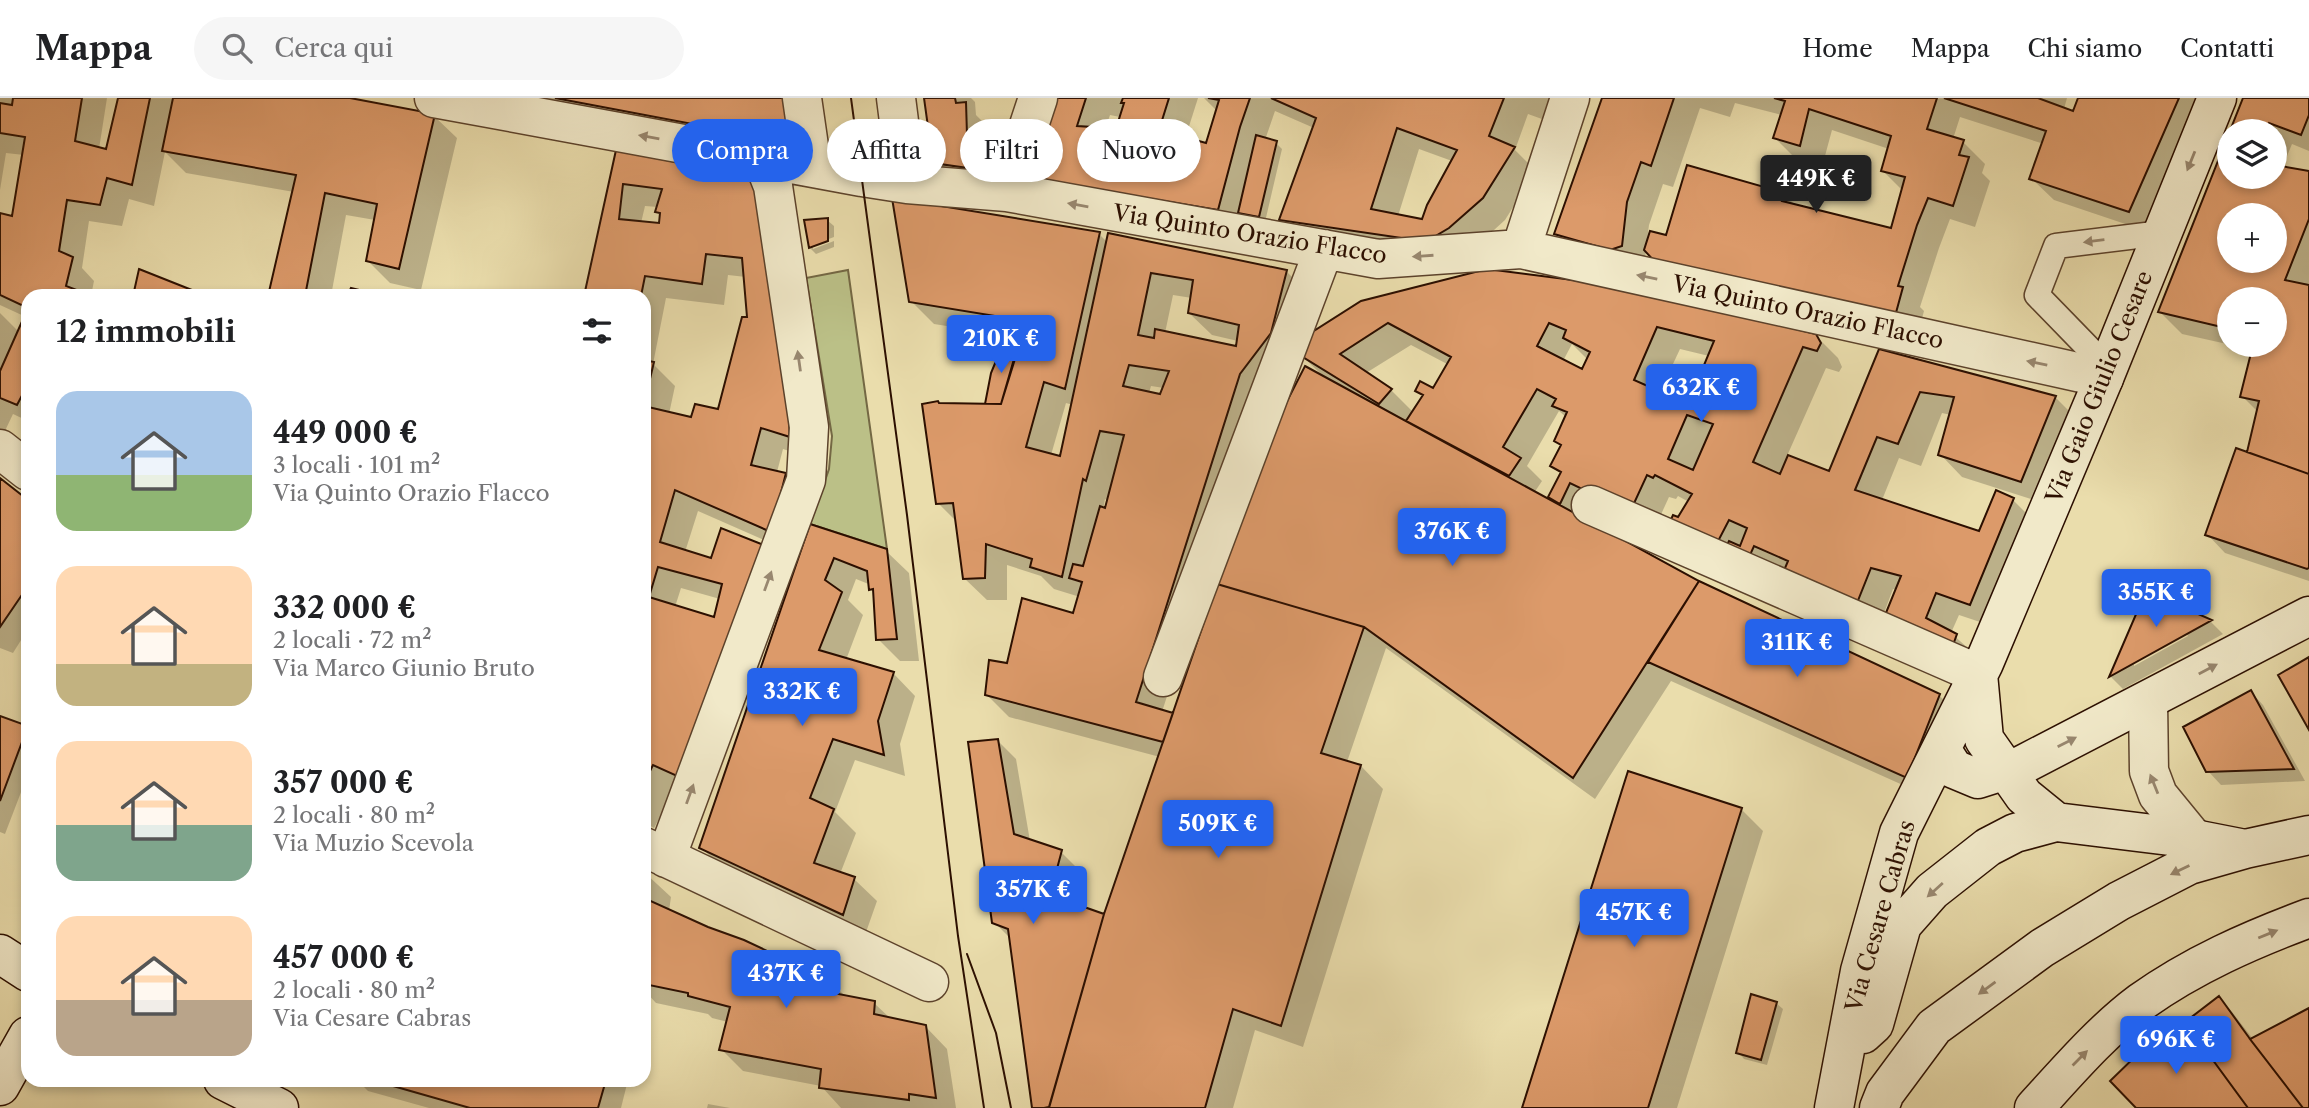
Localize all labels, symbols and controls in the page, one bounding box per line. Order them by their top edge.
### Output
search box [194,17,684,80]
text: Mappa [35,28,152,69]
icon: search [218,29,256,67]
text: Cerca qui [274,32,393,64]
text: Home [1802,34,1873,63]
text: Mappa [1911,34,1990,63]
text: Chi siamo [2028,34,2142,63]
text: Contatti [2180,34,2274,63]
chip: Compra [672,119,813,182]
chip: Affitta [827,119,946,182]
chip: Filtri [960,119,1063,182]
chip: Nuovo [1077,119,1201,182]
map controls [2217,119,2287,357]
button: layers [2217,119,2287,189]
one-way arrow [638,131,660,142]
one-way arrow [2185,151,2196,172]
pin: 449K € [1759,156,1873,215]
text: 449K € [1776,164,1856,192]
street label: Via Quinto Orazio Flacco [1110,198,1389,269]
one-way arrow [1067,199,1089,210]
button: + [2217,203,2287,273]
one-way arrow [2083,236,2105,247]
one-way arrow [1412,251,1434,262]
street label: Via Gaio Giulio Cesare [2039,267,2158,508]
street label: Via Quinto Orazio Flacco [1669,269,1946,354]
one-way arrow [1636,271,1658,282]
button: − [2217,287,2287,357]
icon: filters [578,312,616,350]
text: 12 immobili [56,313,236,350]
pin: 210K € [944,316,1058,375]
text: 210K € [963,324,1039,352]
one-way arrow [793,349,804,371]
one-way arrow [2026,357,2048,368]
pin: 632K € [1644,364,1758,424]
text: 632K € [1662,373,1740,401]
text: 449 000 € [273,414,418,451]
icon: home [112,419,196,503]
text: 3 locali · 101 m² [273,451,440,479]
text: Via Quinto Orazio Flacco [273,479,550,507]
pin: 376K € [1395,508,1509,568]
text: 376K € [1414,517,1490,545]
one-way arrow [763,570,774,591]
pin: 355K € [2099,570,2213,629]
text: 355K € [2118,578,2194,606]
text: 332 000 € [273,589,416,626]
icon: home [112,594,196,678]
pin: 311K € [1740,620,1854,679]
text: 2 locali · 72 m² [273,626,432,654]
text: 311K € [1761,628,1833,656]
text: Via Marco Giunio Bruto [273,654,535,682]
one-way arrow [2199,663,2218,675]
pin: 332K € [745,668,859,728]
text: 332K € [763,677,841,705]
one-way arrow [2057,737,2077,749]
text: 357 000 € [273,764,414,801]
icon: home [112,769,196,853]
one-way arrow [2149,774,2160,795]
one-way arrow [684,783,695,804]
pin: 509K € [1161,800,1275,860]
text: 2 locali · 80 m² [273,801,435,829]
text: 509K € [1178,809,1258,837]
street label: Via Cesare Cabras [1839,817,1921,1016]
text: Via Muzio Scevola [273,829,474,857]
one-way arrow [2170,864,2190,876]
pin: 357K € [976,866,1090,926]
text: 357K € [995,875,1071,903]
one-way arrow [1926,882,1944,898]
pin: 457K € [1577,890,1691,949]
text: 457K € [1596,898,1672,926]
one-way arrow [2258,928,2279,939]
text: 457 000 € [273,939,414,976]
icon: home [112,944,196,1028]
pin: 437K € [729,950,843,1010]
text: 437K € [748,959,824,987]
text: 2 locali · 80 m² [273,976,435,1004]
one-way arrow [1978,981,1996,996]
text: Via Cesare Cabras [273,1004,471,1032]
pin: 696K € [2119,1016,2233,1076]
text: 696K € [2136,1025,2216,1053]
one-way arrow [2072,1050,2088,1066]

